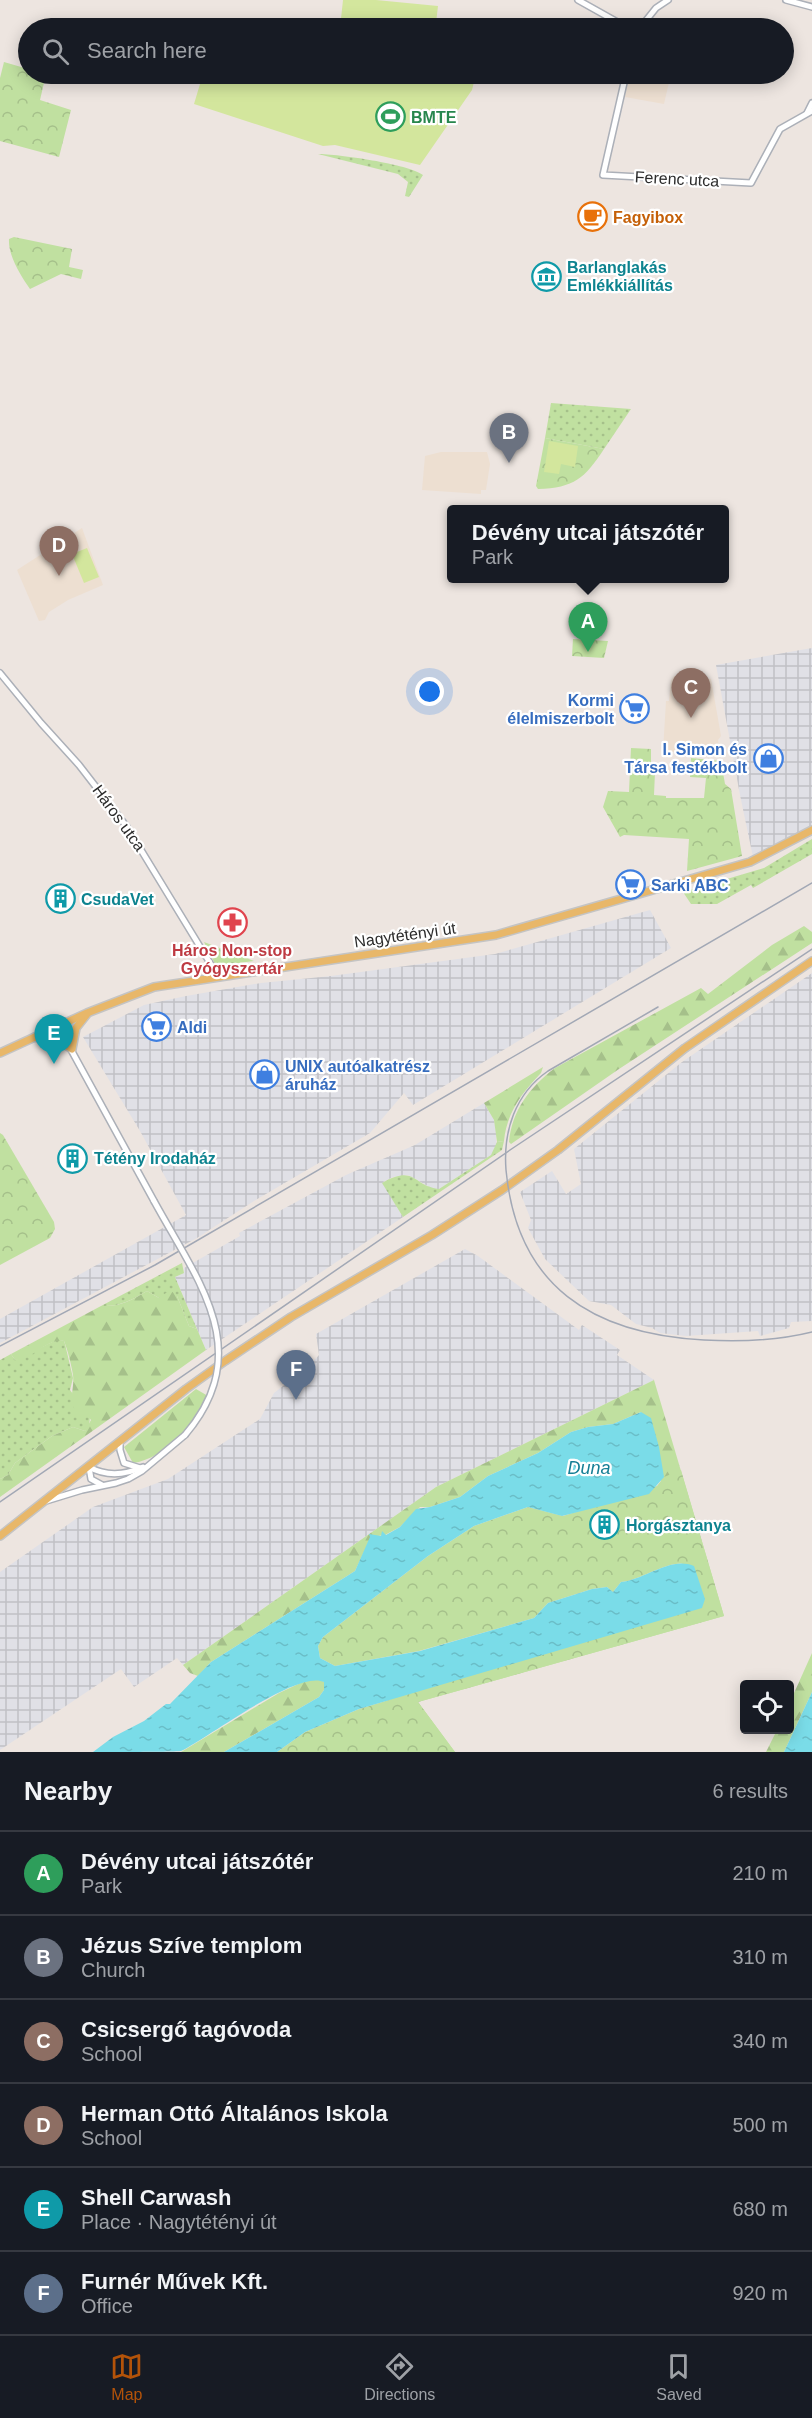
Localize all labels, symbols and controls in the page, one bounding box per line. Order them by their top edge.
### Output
search box [18,18,794,84]
icon: search [39,35,72,68]
text: Search here [87,38,207,63]
sports icon: BMTE [374,101,406,133]
place label: BMTE [411,109,457,126]
street label: Ferenc utca [634,168,720,190]
cafe icon: Fagyibox [576,201,608,233]
place label: Fagyibox [613,209,683,226]
place label: Barlanglakás Emlékkiállítás [567,259,673,294]
museum icon: Barlanglakás Emlékkiállítás [530,260,562,292]
pin: B [490,414,528,463]
popup [447,505,729,583]
text: Dévény utcai játszótér [472,520,704,545]
pin: D [40,526,78,576]
text: Park [472,546,513,568]
pin: A [568,602,608,652]
pin: C [672,668,710,718]
your location [415,677,444,706]
place label: Kormi élelmiszerbolt [507,692,615,727]
supermarket icon: Kormi élelmiszerbolt [619,693,651,725]
place label: I. Simon és Társa festékbolt [624,741,748,776]
shop icon: I. Simon és Társa festékbolt [752,742,784,774]
street label: Háros utca [89,782,149,854]
supermarket icon: Sarki ABC [614,869,646,901]
place label: Sarki ABC [651,877,729,894]
building icon: CsudaVet [44,883,76,915]
place label: CsudaVet [81,891,155,908]
pharmacy icon: Háros Non-stop Gyógyszertár [216,906,248,938]
street label: Nagytétényi út [353,919,457,951]
place label: Háros Non-stop Gyógyszertár [172,942,292,977]
supermarket icon: Aldi [140,1011,172,1043]
pin: E [34,1014,74,1064]
place label: Aldi [177,1019,207,1036]
place label: UNIX autóalkatrész áruház [285,1058,430,1093]
shop icon: UNIX autóalkatrész áruház [248,1059,280,1091]
building icon: Tétény Irodaház [57,1142,89,1174]
place label: Tétény Irodaház [94,1150,216,1167]
pin: F [276,1350,316,1400]
water label: Duna [567,1458,611,1478]
building icon: Horgásztanya [589,1509,621,1541]
place label: Horgásztanya [626,1517,731,1534]
map controls [740,1680,794,1734]
button: locate [740,1680,794,1734]
text: Nearby [24,1776,112,1806]
text: 6 results [712,1780,788,1802]
text: Dévény utcai játszótér [81,1849,313,1874]
text: A [36,1862,51,1884]
text: 210 m [732,1862,788,1884]
text: Park [81,1875,122,1897]
text: Jézus Szíve templom [81,1933,302,1958]
text: B [36,1946,51,1968]
text: 310 m [732,1946,788,1968]
text: Church [81,1959,145,1981]
text: Csicsergő tagóvoda [81,2017,291,2042]
text: C [36,2030,51,2052]
text: 340 m [732,2030,788,2052]
text: School [81,2043,142,2065]
text: Herman Ottó Általános Iskola [81,2101,388,2126]
text: D [36,2114,51,2136]
text: 500 m [732,2114,788,2136]
text: School [81,2127,142,2149]
text: Shell Carwash [81,2185,231,2210]
text: E [37,2198,50,2220]
text: 680 m [732,2198,788,2220]
text: Place · Nagytétényi út [81,2211,277,2233]
text: Furnér Művek Kft. [81,2269,268,2294]
text: F [37,2282,50,2304]
text: 920 m [732,2282,788,2304]
text: Office [81,2295,133,2317]
tab: Map [110,2350,143,2404]
tab: Directions [364,2350,435,2404]
tab: Saved [656,2350,702,2404]

